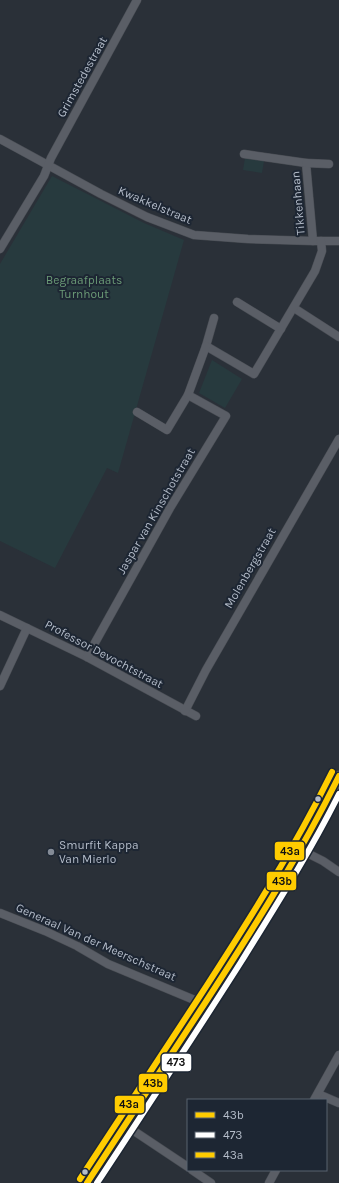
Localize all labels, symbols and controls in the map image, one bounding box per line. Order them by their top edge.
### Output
street label: Grimstedestraat [54,34,110,120]
street label: Tikkenhaan [288,170,308,236]
street label: Kwakkelstraat [116,183,194,227]
park label: Begraafplaats Turnhout [46,273,122,301]
street label: Jaspar van Kinschotstraat [114,445,198,576]
street label: Molenbergstraat [221,525,279,611]
street label: Professor Devochtstraat [43,617,166,691]
unlabelled marker [313,794,323,804]
place label: Smurfit Kappa Van Mierlo [59,838,139,866]
line badge: 43a [274,841,305,861]
text: 43a [280,845,300,858]
marker: Smurfit Kappa Van Mierlo [46,847,56,857]
line badge: 43b [266,871,297,891]
text: 43b [272,875,292,888]
street label: Generaal Van der Meerschstraat [14,900,179,984]
line badge: 473 [161,1053,192,1072]
text: 473 [167,1056,186,1069]
line badge: 43b [138,1073,168,1093]
text: 43b [143,1077,163,1090]
line badge: 43a [114,1095,145,1114]
text: 43a [119,1098,139,1111]
legend [187,1099,327,1171]
text: 43b [223,1108,244,1122]
text: 473 [223,1128,242,1142]
text: 43a [223,1148,243,1162]
unlabelled marker [80,1167,90,1177]

